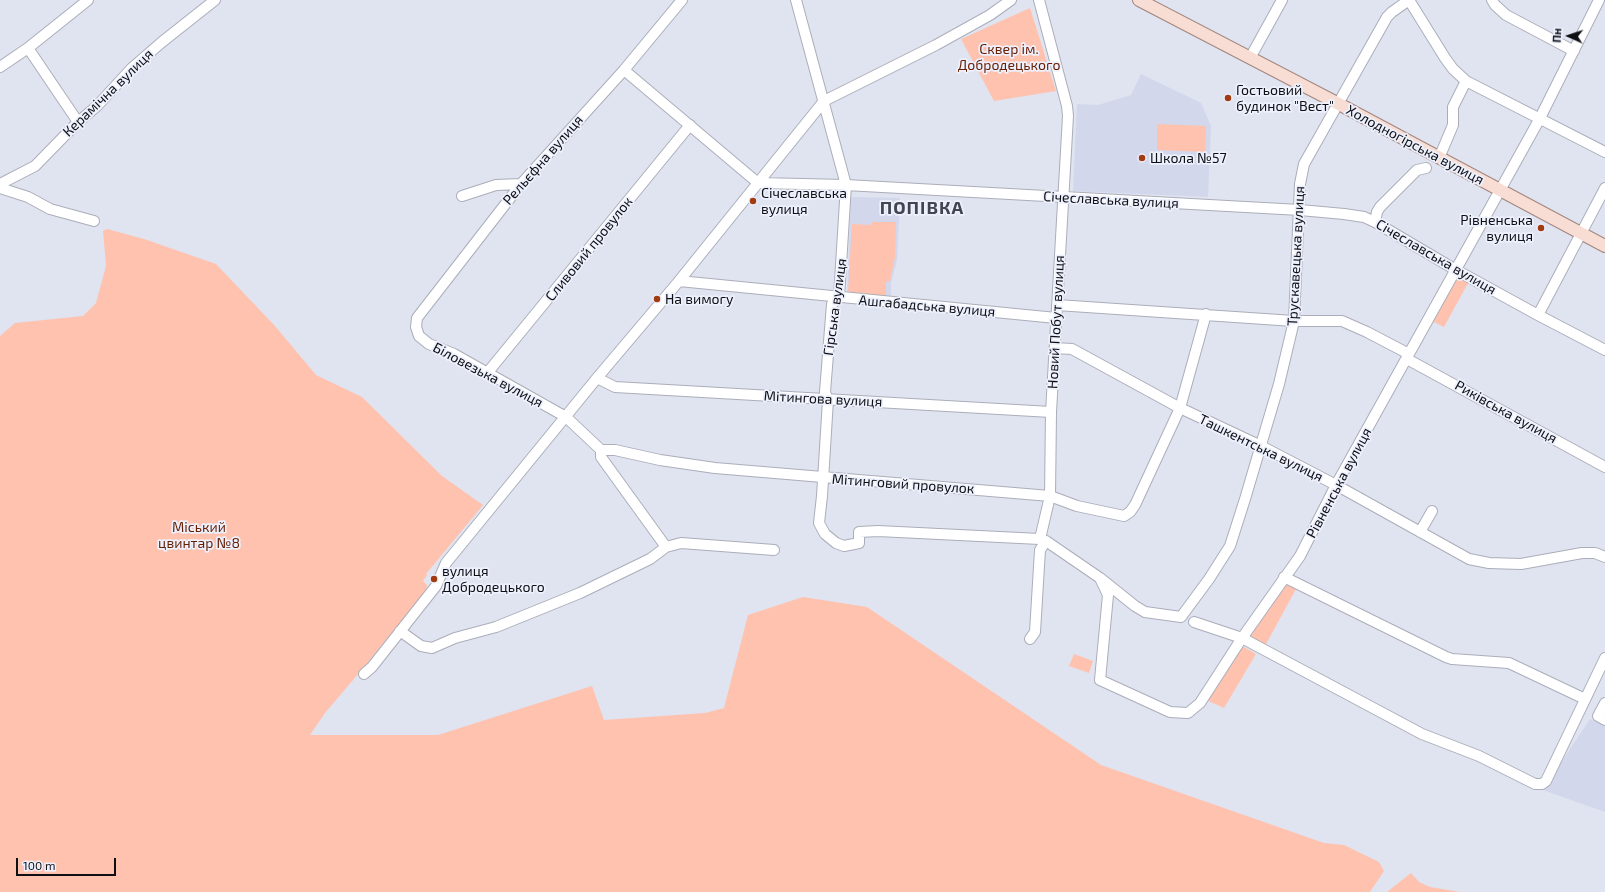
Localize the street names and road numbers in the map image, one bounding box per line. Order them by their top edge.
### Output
street label: Керамічна вулиця [59,46,157,140]
street label: Холодногірська вулиця [1343,102,1487,188]
street label: Рельєфна вулиця [499,112,587,208]
street label: Трускавецька вулиця [1284,185,1308,327]
street label: Січеславська вулиця [1043,188,1179,212]
street label: Сливовий провулок [542,193,636,305]
street label: Січеславська вулиця [1373,216,1499,298]
street label: Новий Побут вулиця [1044,255,1068,389]
street label: Гірська вулиця [820,257,850,357]
street label: Ашгабадська вулиця [858,292,996,320]
street label: Біловезька вулиця [430,339,546,411]
street label: Риківська вулиця [1452,377,1560,447]
street label: Мітингова вулиця [763,388,883,410]
street label: Ташкентська вулиця [1196,411,1326,485]
street label: Рівненська вулиця [1303,425,1375,541]
street label: Мітинговий провулок [831,471,975,497]

